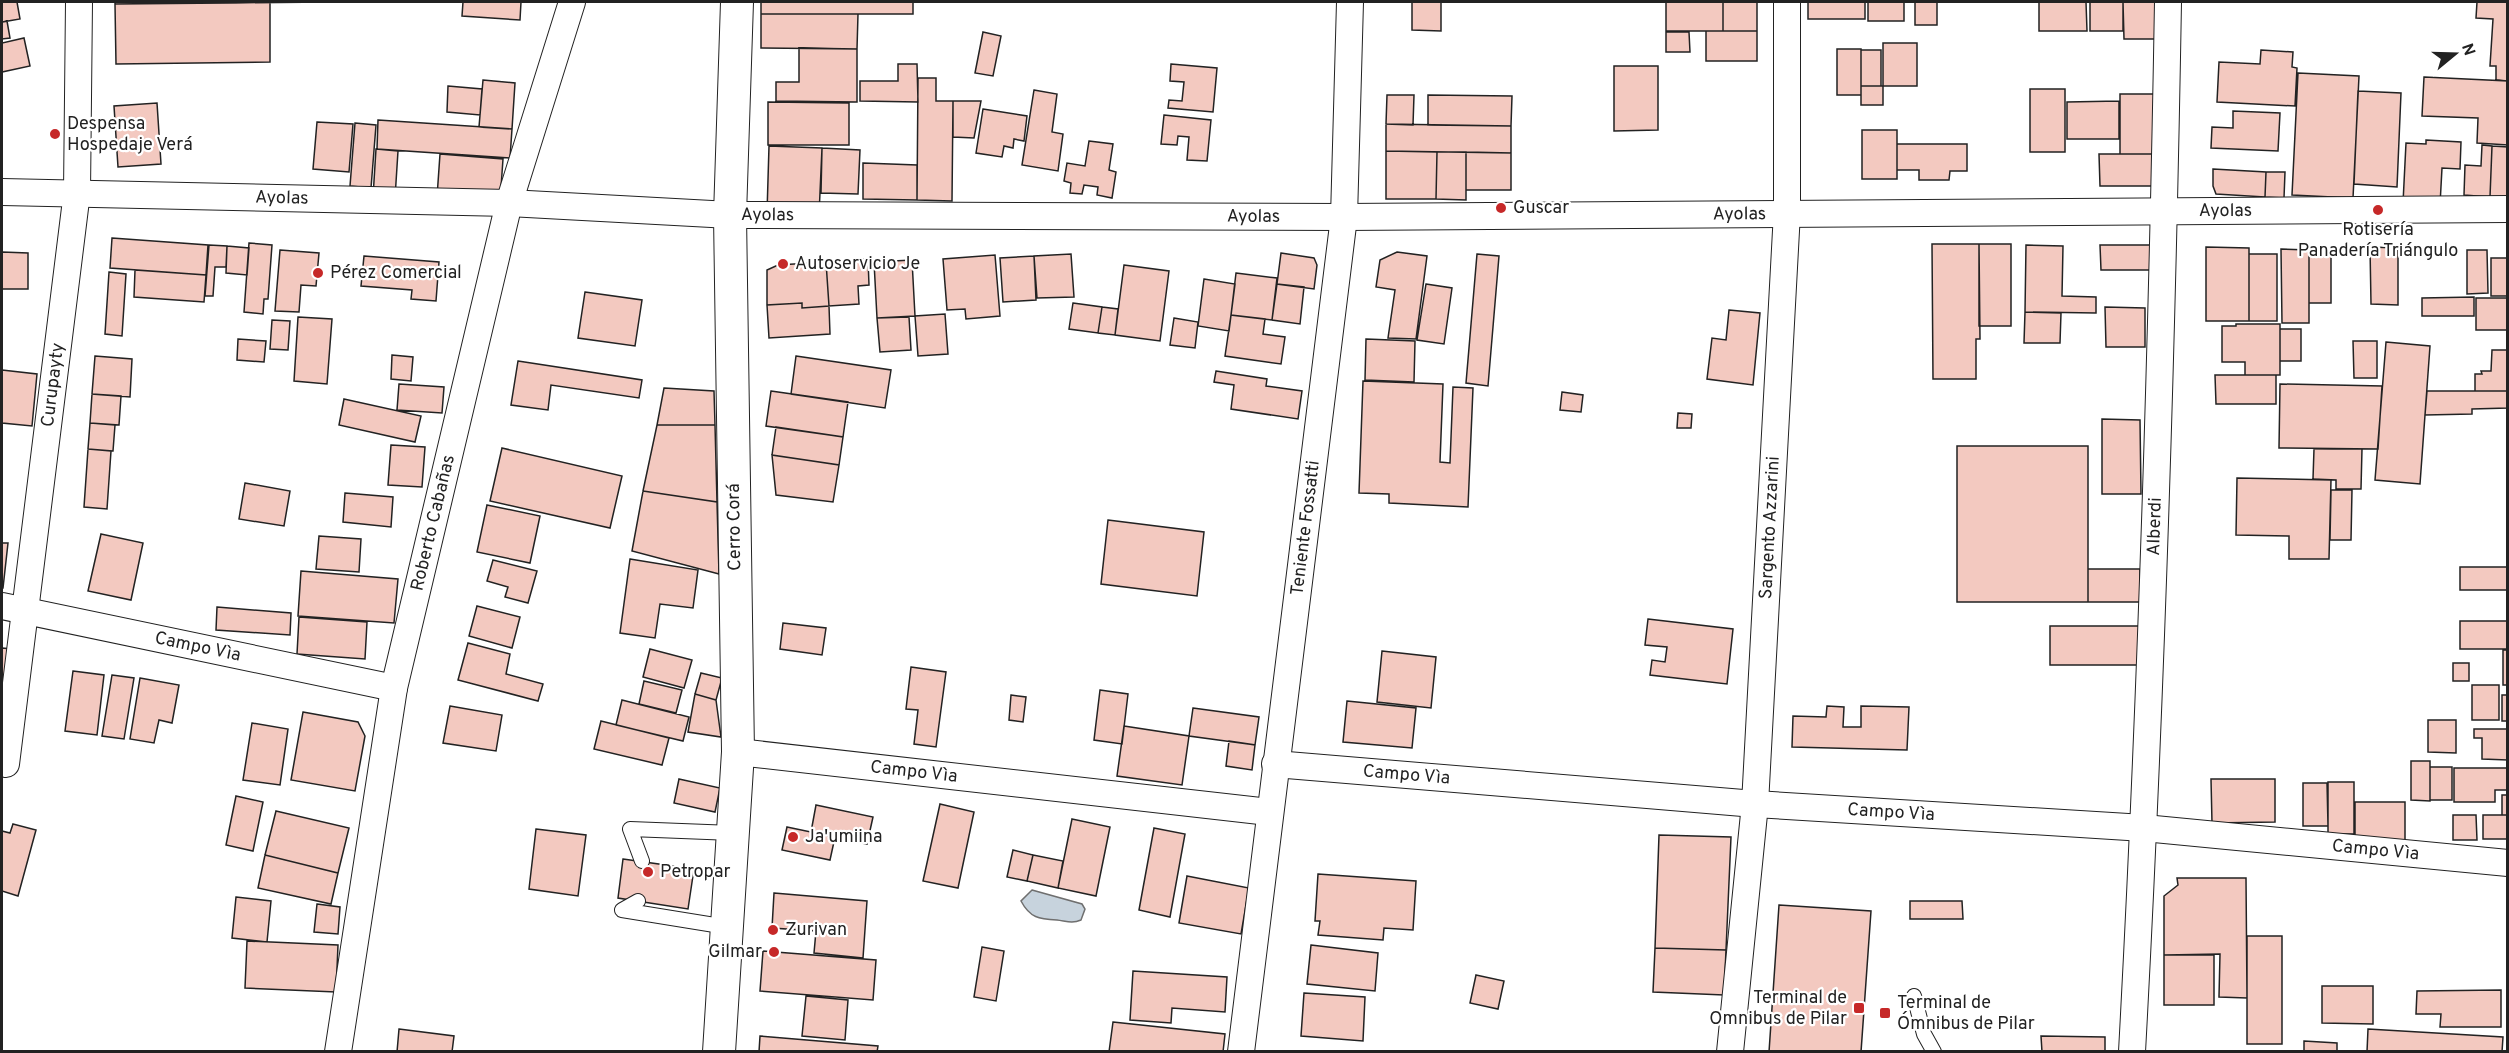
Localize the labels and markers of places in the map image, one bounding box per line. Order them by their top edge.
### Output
place label: Despensa Hospedaje Verá [67,113,193,157]
marker: Despensa Hospedaje Verá [48,127,62,141]
place label: Guscar [1513,197,1569,220]
marker: Guscar [1494,201,1508,215]
marker: Rotisería Panadería Triángulo [2371,203,2385,217]
place label: Rotisería Panadería Triángulo [2298,219,2458,263]
place label: Autoservicio Je [795,253,920,276]
marker: Autoservicio Je [776,257,790,271]
place label: Pérez Comercial [330,262,462,285]
marker: Pérez Comercial [311,266,325,280]
place label: Ja'umiina [805,826,883,849]
marker: Ja'umiina [786,830,800,844]
place label: Petropar [660,861,731,884]
marker: Petropar [641,865,655,879]
place label: Zurivan [785,919,847,942]
marker: Zurivan [766,923,780,937]
place label: Gilmar [708,941,762,964]
marker: Gilmar [767,945,781,959]
place label: Terminal de Omnibus de Pilar [1709,987,1847,1031]
place label: Terminal de Ómnibus de Pilar [1897,992,2035,1036]
marker: Terminal de Omnibus de Pilar [1852,1001,1866,1015]
marker: Terminal de Ómnibus de Pilar [1878,1006,1892,1020]

